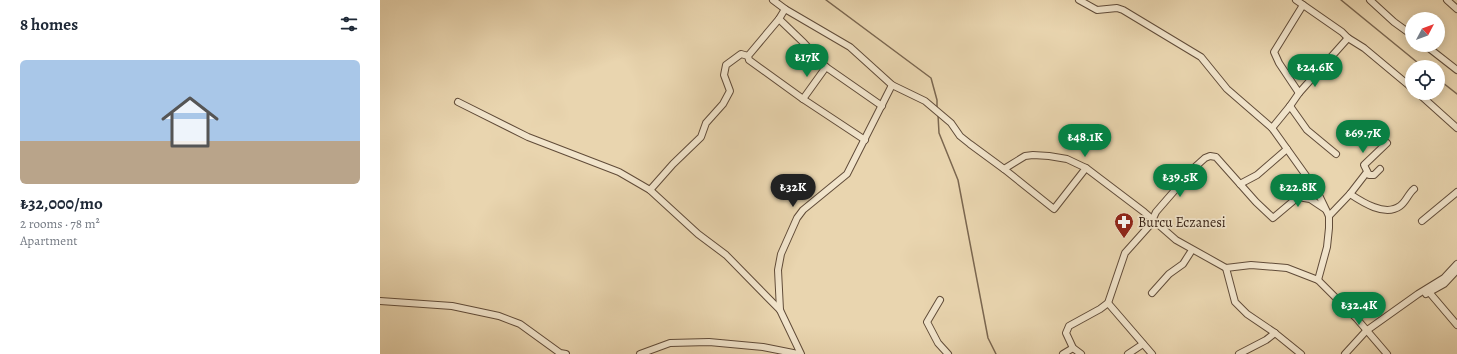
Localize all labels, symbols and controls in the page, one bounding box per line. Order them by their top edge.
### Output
north arrow [1405,12,1445,52]
map controls [1405,12,1445,100]
text: 8 homes [20,13,78,36]
icon: filters [338,13,360,35]
pin: ₺17K [783,44,831,78]
text: ₺17K [794,48,820,65]
pin: ₺24.6K [1282,54,1348,88]
text: ₺24.6K [1297,58,1333,75]
button: locate [1405,60,1445,100]
icon: home [154,86,226,158]
pin: ₺69.7K [1330,120,1396,154]
pin: ₺48.1K [1052,124,1118,158]
text: ₺69.7K [1345,124,1381,141]
text: ₺48.1K [1067,128,1103,145]
pin: ₺39.5K [1147,164,1213,198]
text: ₺39.5K [1162,168,1198,185]
pin: ₺32K [769,174,817,208]
pin: ₺22.8K [1265,174,1331,208]
text: ₺32K [780,178,806,195]
text: ₺22.8K [1279,178,1317,195]
text: ₺32,000/mo [20,192,103,215]
pharmacy icon: Burcu Eczanesi [1113,211,1135,239]
place label: Burcu Eczanesi [1138,213,1226,232]
text: 2 rooms · 78 m² [20,215,100,232]
text: Apartment [20,232,78,249]
pin: ₺32.4K [1326,292,1392,326]
text: ₺32.4K [1341,296,1377,313]

